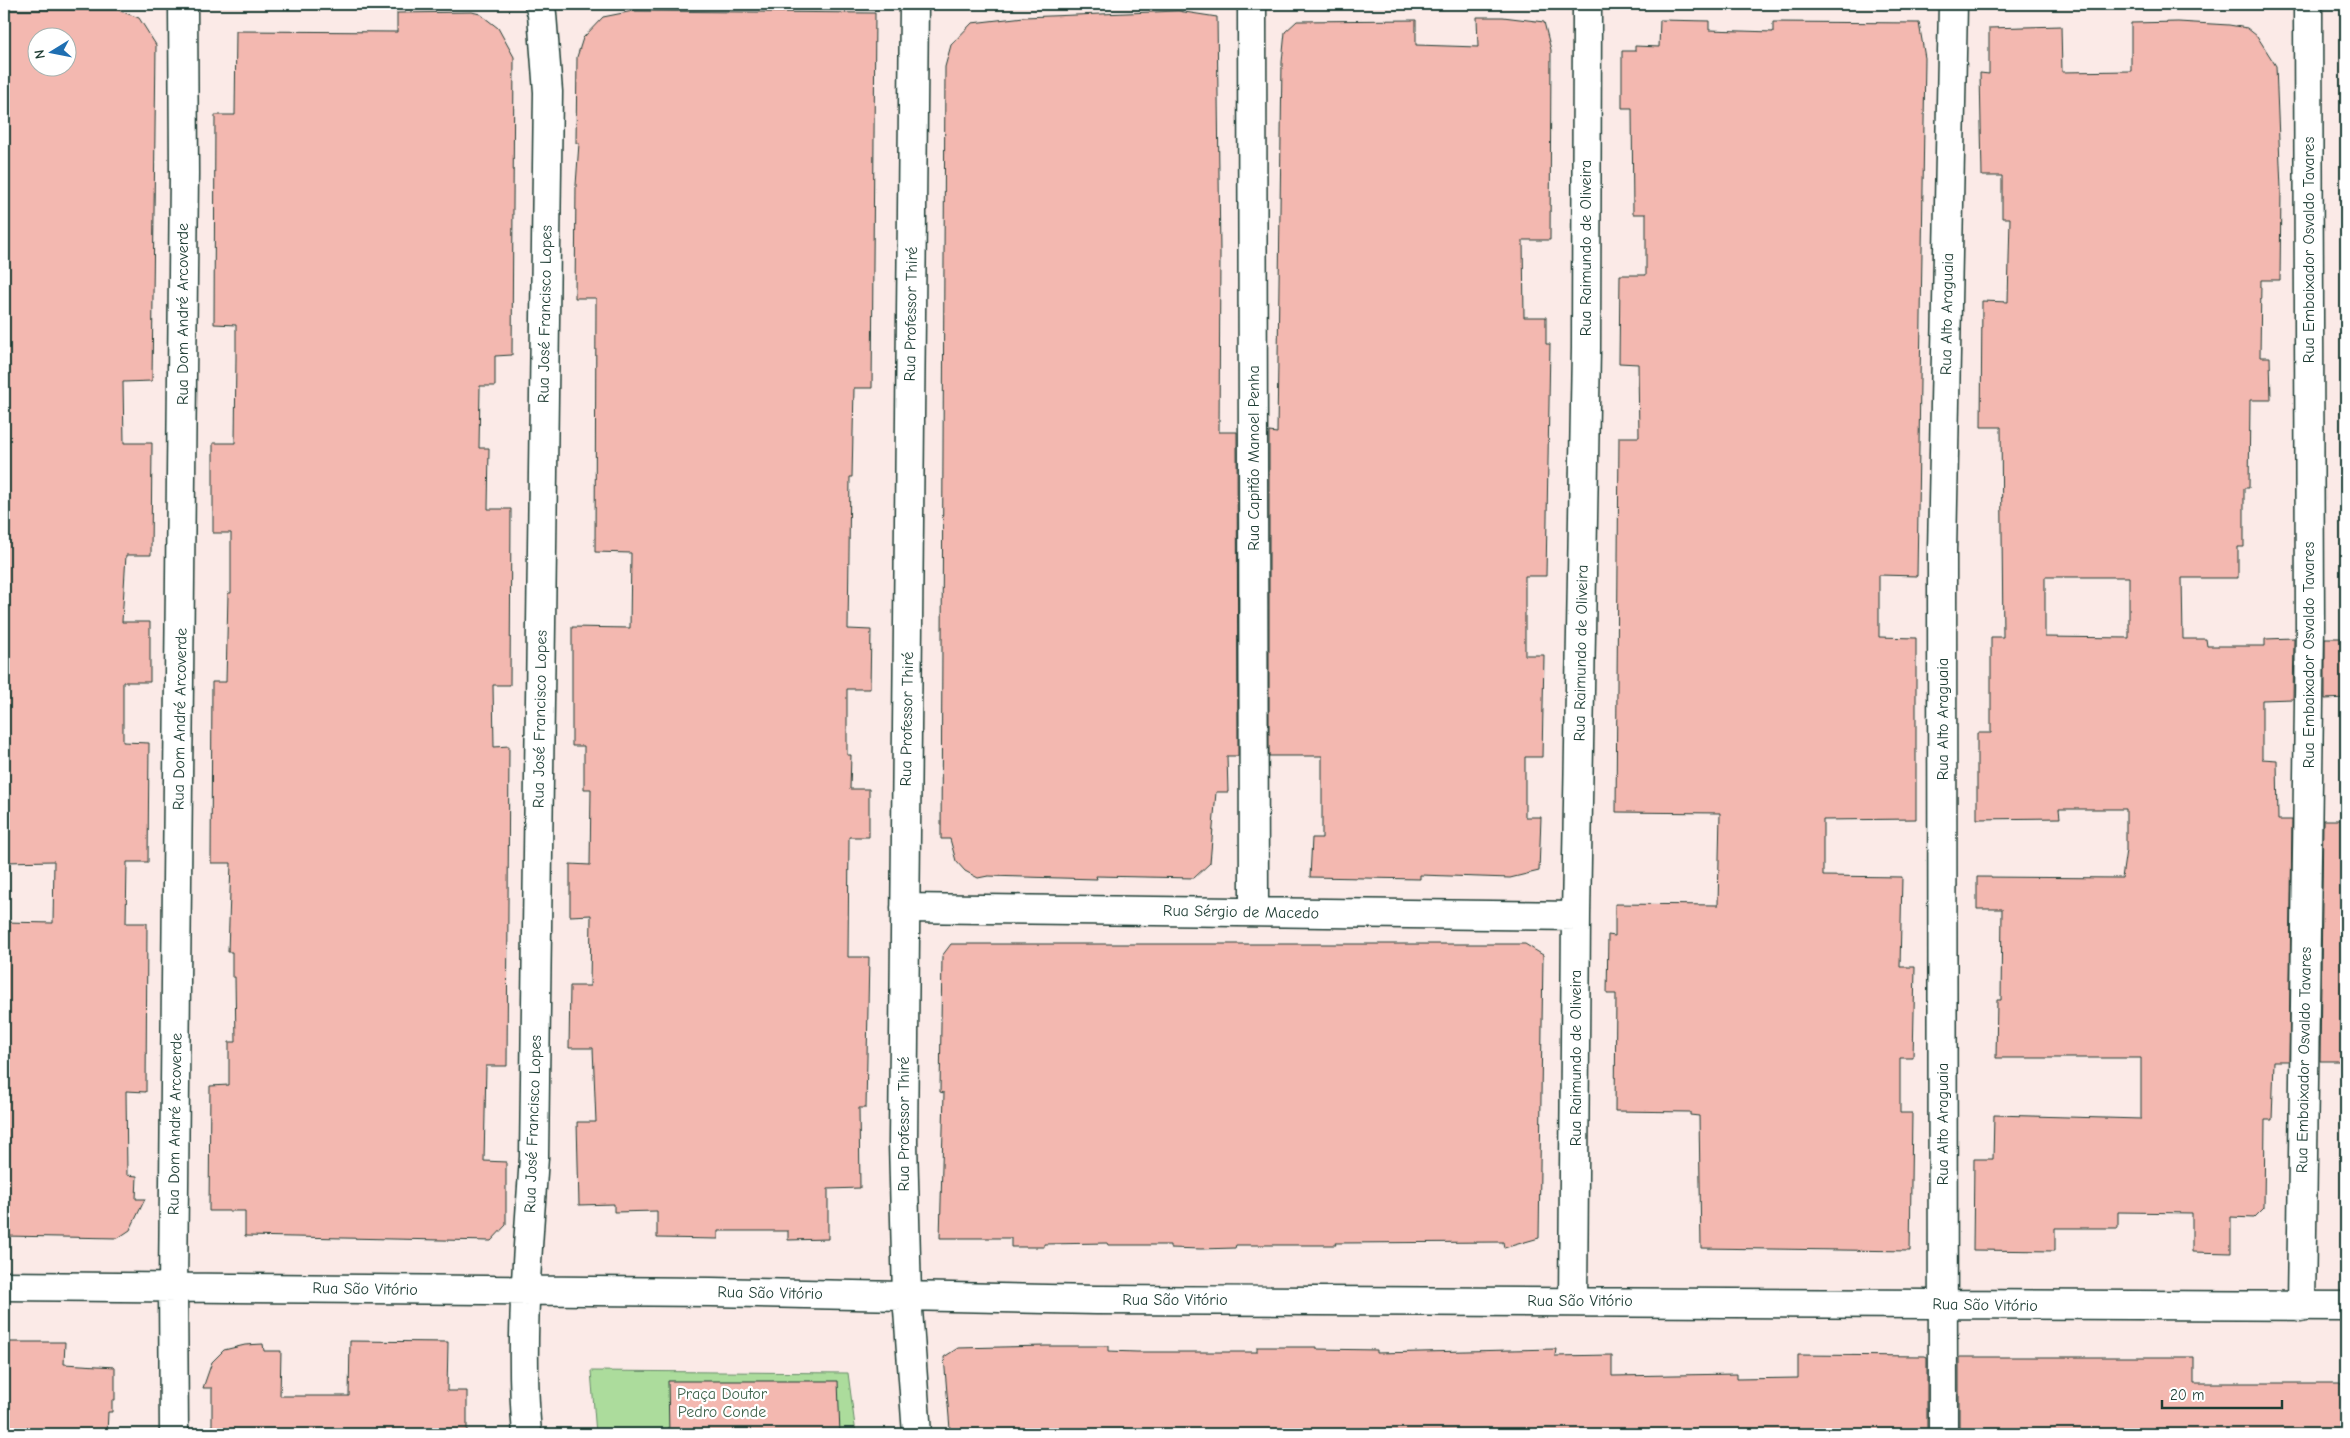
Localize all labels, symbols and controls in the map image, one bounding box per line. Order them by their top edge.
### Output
north arrow [28,28,78,78]
text: N [31,48,49,60]
street label: Rua Embaixador Osvaldo Tavares [2300,136,2318,363]
street label: Rua Raimundo de Oliveira [1577,160,1595,336]
street label: Rua Dom André Arcoverde [174,223,192,405]
street label: Rua José Francisco Lopes [534,224,556,403]
street label: Rua Professor Thiré [901,246,921,382]
street label: Rua Alto Araguaia [1937,253,1957,375]
street label: Rua Capitão Manoel Penha [1245,365,1263,551]
street label: Rua Embaixador Osvaldo Tavares [2300,541,2318,768]
street label: Rua Raimundo de Oliveira [1570,565,1592,741]
street label: Rua Dom André Arcoverde [169,628,191,810]
street label: Rua José Francisco Lopes [529,629,551,808]
street label: Rua Professor Thiré [897,651,917,787]
street label: Rua Alto Araguaia [1934,658,1952,780]
street label: Rua Sérgio de Macedo [1163,902,1319,922]
street label: Rua Embaixador Osvaldo Tavares [2293,946,2315,1173]
street label: Rua Raimundo de Oliveira [1567,970,1585,1146]
street label: Rua Dom André Arcoverde [164,1033,186,1215]
street label: Rua José Francisco Lopes [521,1034,545,1213]
street label: Rua Professor Thiré [895,1057,913,1191]
street label: Rua Alto Araguaia [1934,1063,1952,1185]
street label: Rua São Vitório [312,1279,418,1299]
street label: Rua São Vitório [717,1283,823,1303]
street label: Rua São Vitório [1122,1291,1228,1309]
street label: Rua São Vitório [1527,1292,1633,1310]
street label: Rua São Vitório [1932,1295,2038,1315]
scale bar [2162,1378,2282,1410]
park label: Praça Doutor Pedro Conde [677,1385,768,1421]
text: 20 m [2170,1386,2204,1404]

